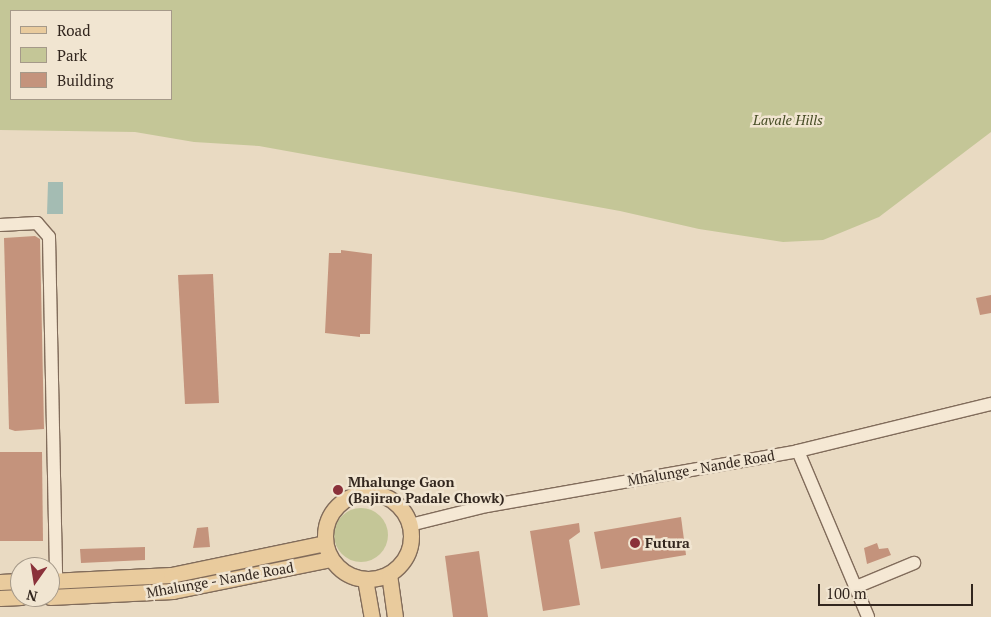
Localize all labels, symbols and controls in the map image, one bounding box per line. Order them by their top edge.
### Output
legend [10,10,172,100]
text: Road [57,20,90,40]
text: Park [57,45,87,65]
text: Building [57,70,114,90]
park label: Lavale Hills [753,112,823,128]
street label: Mhalunge - Nande Road [626,447,776,489]
place label: Mhalunge Gaon (Bajirao Padale Chowk) [348,474,505,507]
marker: Mhalunge Gaon (Bajirao Padale Chowk) [332,484,344,496]
place label: Futura [645,535,690,551]
marker: Futura [629,537,641,549]
north arrow [10,557,60,607]
street label: Mhalunge - Nande Road [145,559,295,601]
scale bar [821,574,976,606]
text: 100 m [826,583,867,603]
text: N [24,586,39,607]

